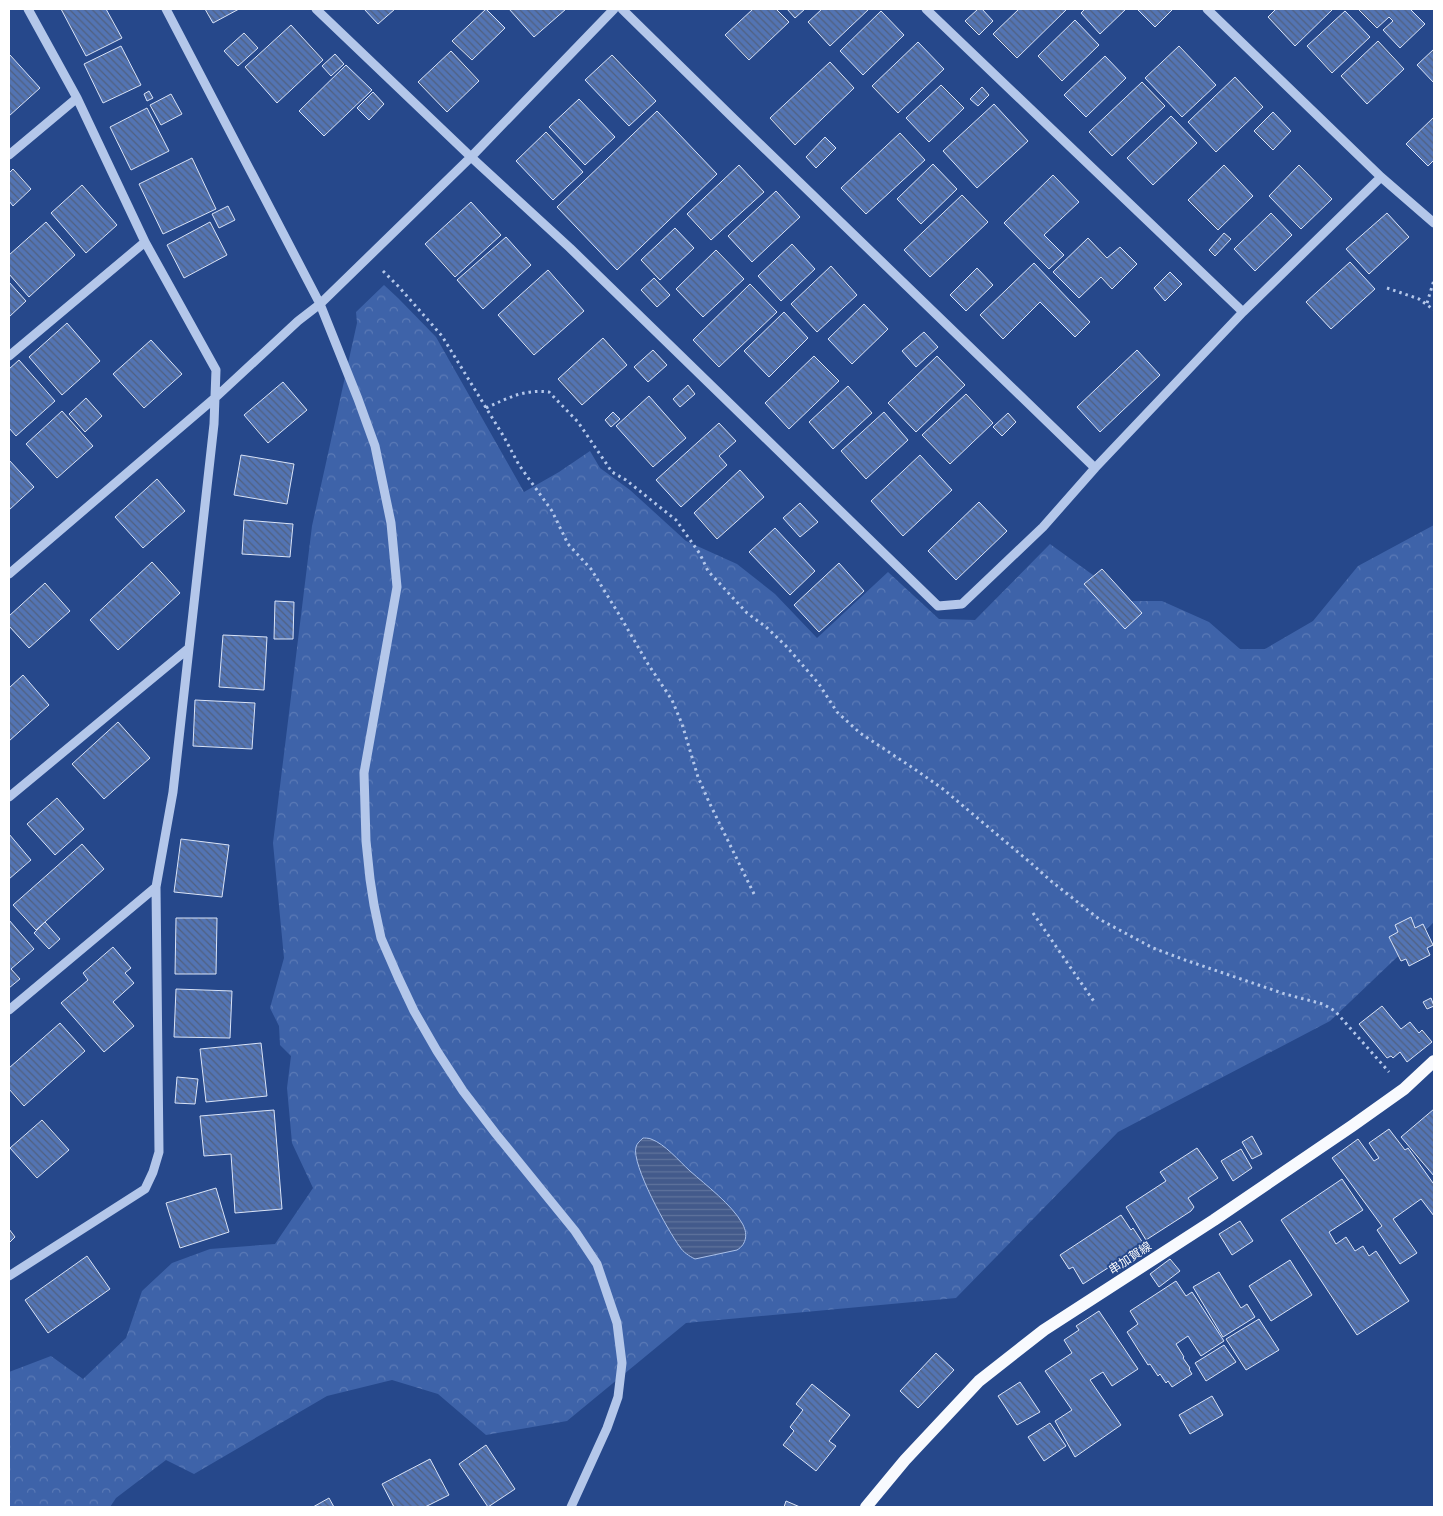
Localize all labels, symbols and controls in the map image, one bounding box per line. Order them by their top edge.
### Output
street label: 串加賀線 [1106,1239,1154,1277]

